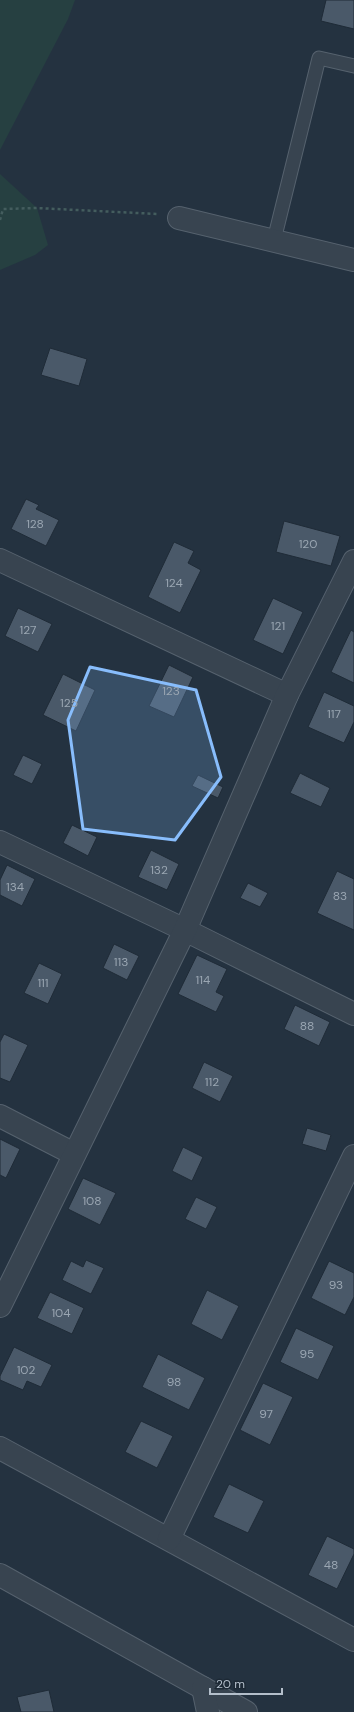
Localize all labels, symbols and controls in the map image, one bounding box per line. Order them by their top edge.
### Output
house number: 128 [26,516,44,532]
house number: 120 [299,536,317,552]
house number: 124 [165,575,183,591]
house number: 121 [271,618,285,634]
house number: 127 [20,622,36,638]
house number: 123 [162,683,180,699]
house number: 125 [60,695,78,711]
house number: 117 [327,706,341,722]
house number: 132 [150,862,168,878]
house number: 134 [6,879,24,895]
house number: 83 [333,888,347,904]
house number: 113 [114,954,128,970]
house number: 114 [196,972,210,988]
house number: 111 [37,975,49,991]
house number: 88 [300,1018,314,1034]
house number: 112 [205,1074,219,1090]
house number: 108 [82,1193,102,1209]
house number: 93 [329,1277,343,1293]
house number: 104 [51,1305,71,1321]
house number: 95 [300,1346,314,1362]
house number: 102 [17,1362,35,1378]
house number: 98 [167,1374,181,1390]
house number: 97 [259,1406,273,1422]
house number: 48 [324,1557,338,1573]
scale bar [210,1670,282,1696]
text: 20 m [216,1676,245,1692]

